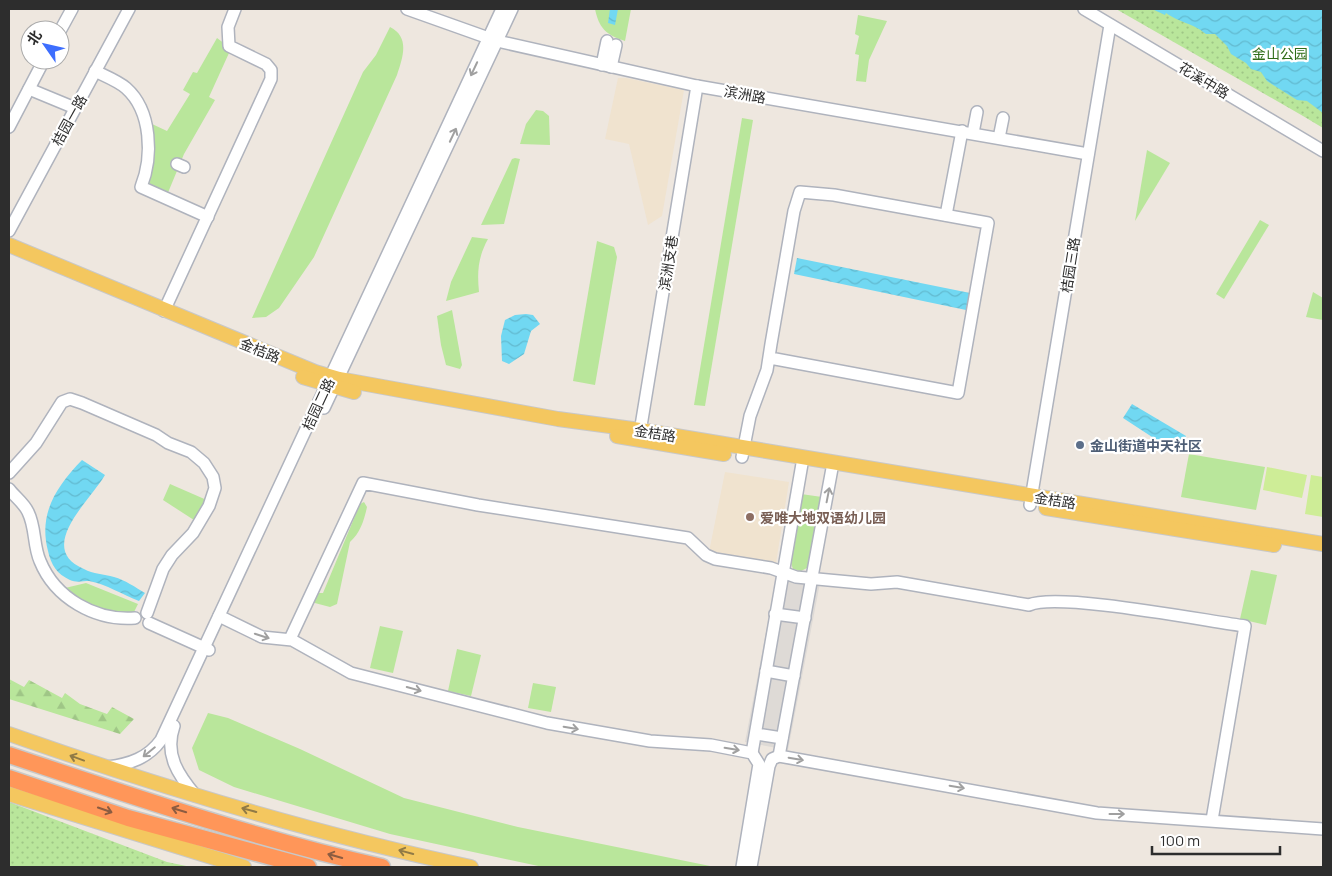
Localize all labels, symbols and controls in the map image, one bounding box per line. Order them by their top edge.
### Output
north arrow [20,20,70,70]
text: 北 [22,26,46,49]
park label: 金山公园 [1252,44,1308,63]
street label: 花溪中路 [1175,57,1233,103]
one-way arrow [468,61,478,76]
street label: 滨洲路 [723,81,767,107]
street label: 桔园一路 [47,91,91,149]
one-way arrow [449,128,458,143]
street label: 滨洲支巷 [654,234,682,292]
street label: 桔园三路 [1056,236,1084,294]
street label: 金桔路 [237,333,283,367]
street label: 桔园二路 [298,375,338,433]
street label: 金桔路 [633,420,677,446]
place label: 金山街道中天社区 [1090,436,1202,455]
marker: 金山街道中天社区 [1074,439,1086,451]
one-way arrow [823,487,833,503]
street label: 金桔路 [1033,487,1077,513]
place label: 爱唯大地双语幼儿园 [760,508,886,527]
marker: 爱唯大地双语幼儿园 [744,511,756,523]
one-way arrow [254,632,270,642]
one-way arrow [405,684,421,694]
one-way arrow [563,723,579,733]
one-way arrow [724,744,740,754]
one-way arrow [143,747,156,758]
one-way arrow [70,753,85,762]
one-way arrow [788,755,804,765]
one-way arrow [948,782,964,792]
one-way arrow [171,805,187,815]
one-way arrow [242,805,258,815]
one-way arrow [96,806,112,816]
one-way arrow [1108,809,1124,819]
scale bar [1152,824,1280,856]
text: 100 m [1160,830,1200,851]
one-way arrow [399,847,415,856]
one-way arrow [327,851,343,861]

